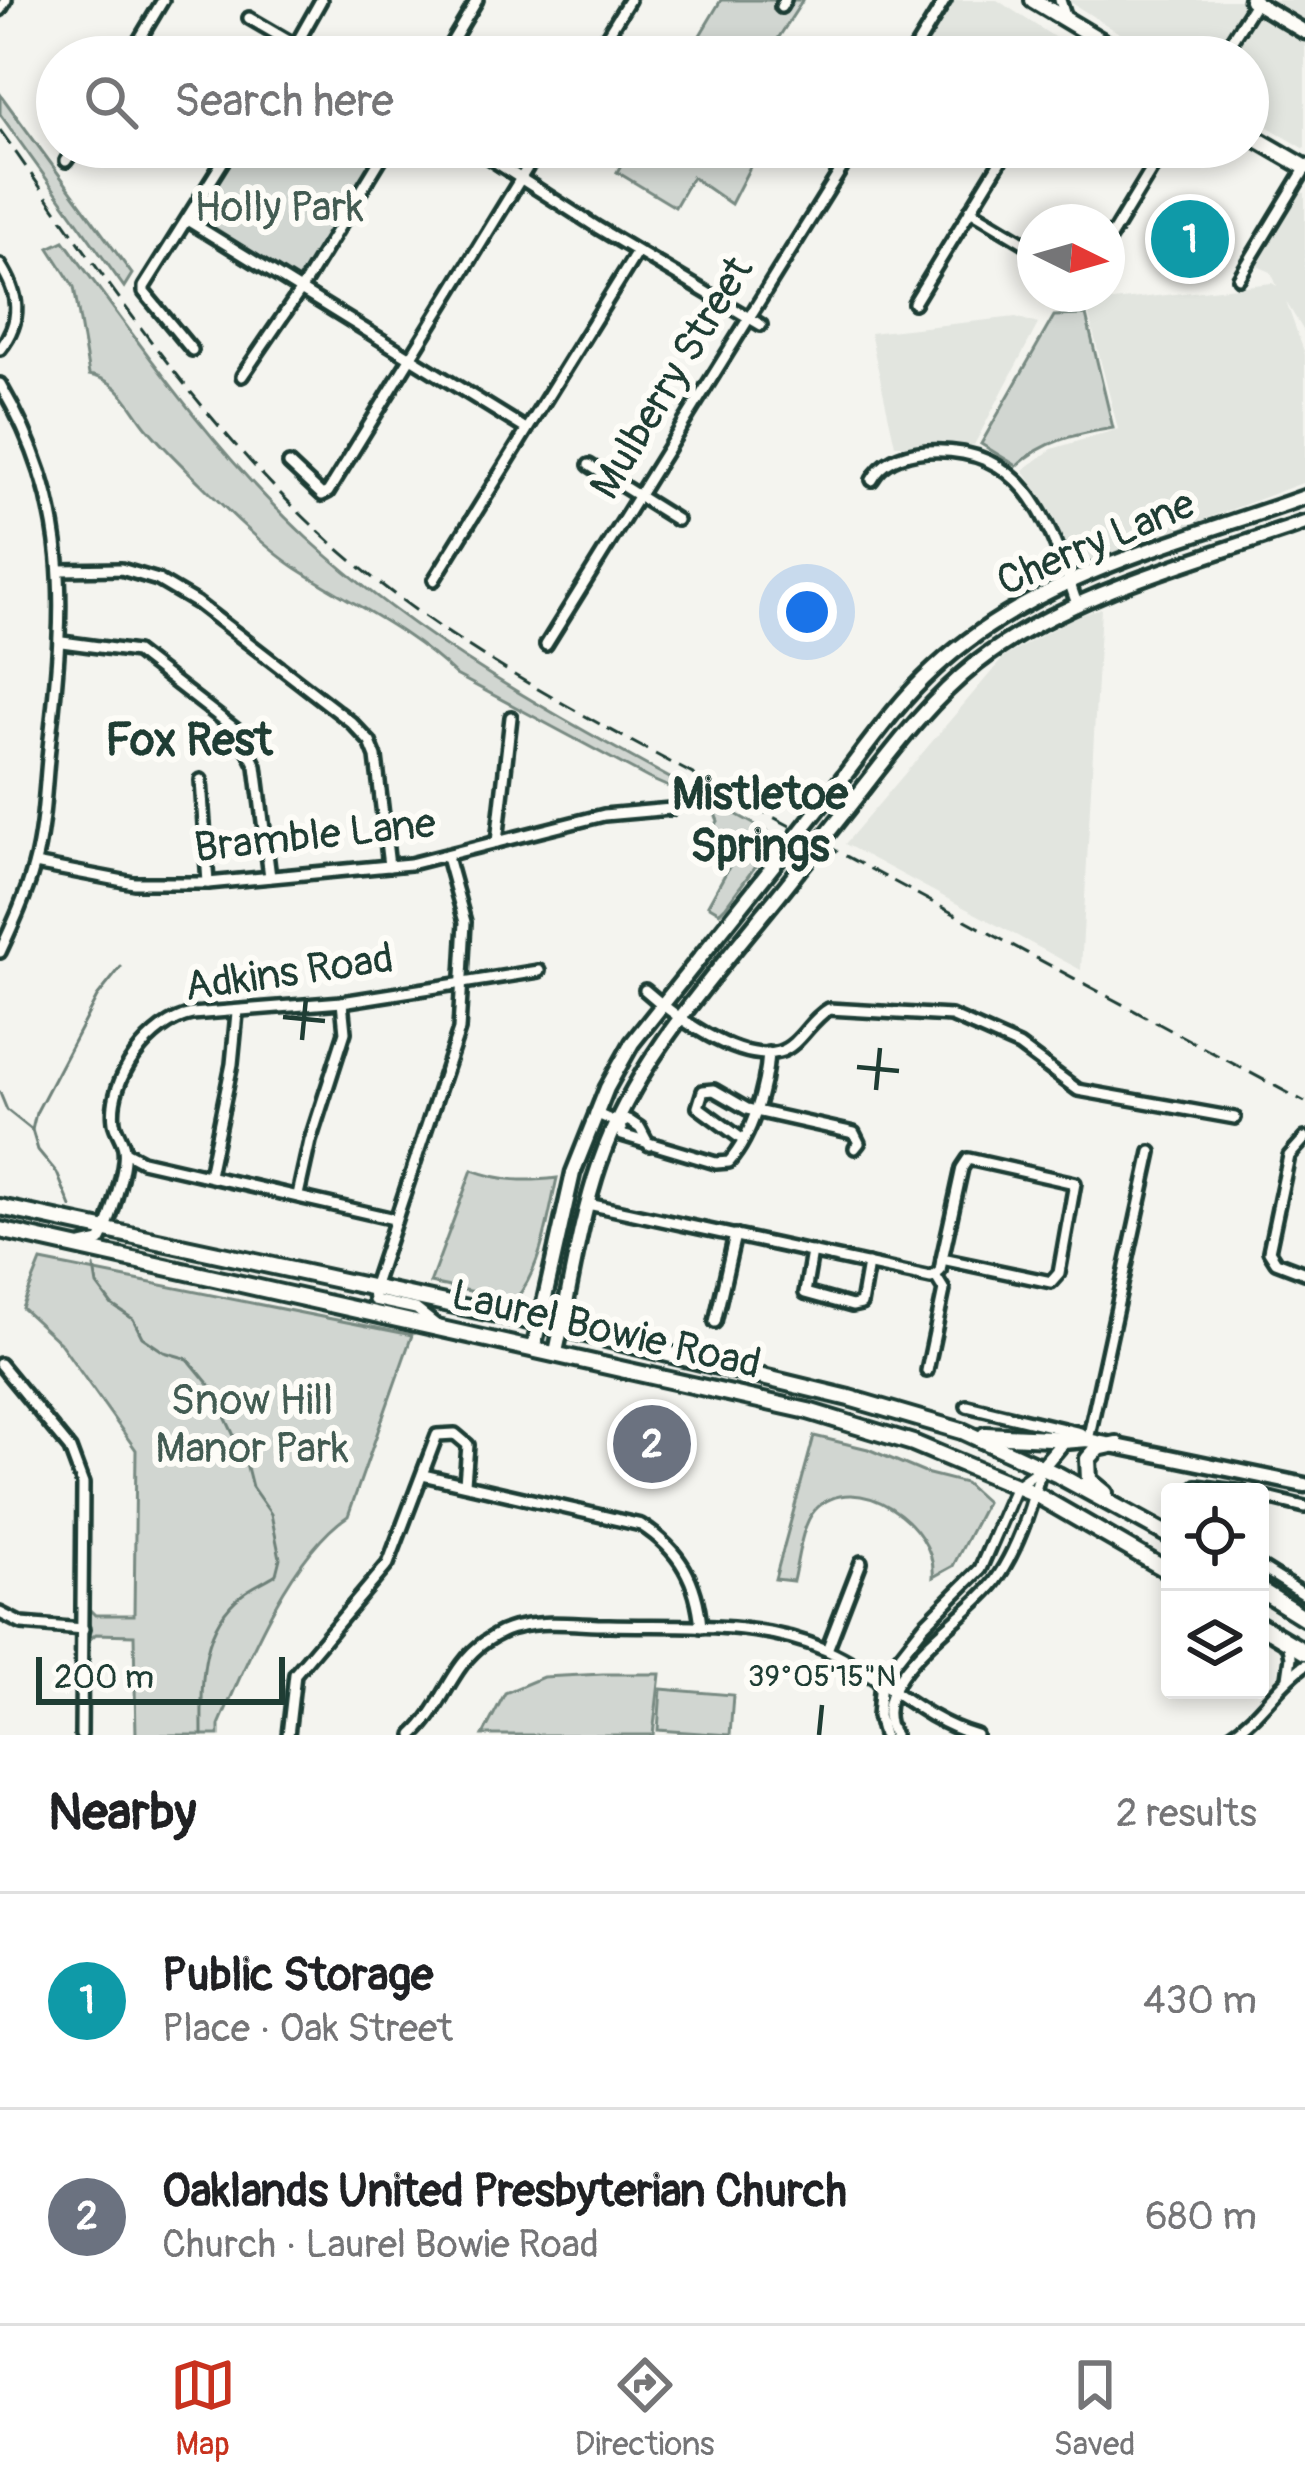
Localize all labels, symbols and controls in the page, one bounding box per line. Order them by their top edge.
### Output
search box [36,36,1269,168]
icon: search [78,69,144,135]
text: Search here [174,74,394,130]
park label: Holly Park [194,182,364,234]
pin: 1 [1151,194,1229,284]
north arrow [1017,204,1125,312]
street label: Mulberry Street [579,247,765,509]
street label: Cherry Lane [989,478,1203,608]
your location [777,582,837,642]
district label: Fox Rest [105,713,274,769]
district label: Mistletoe Springs [672,767,849,875]
street label: Bramble Lane [192,797,439,875]
street label: Adkins Road [181,933,397,1013]
street label: Laurel Bowie Road [446,1269,766,1391]
park label: Snow Hill Manor Park [155,1375,349,1475]
pin: 2 [613,1399,691,1489]
map controls [1161,1483,1269,1699]
button: locate [1161,1483,1269,1591]
button: layers [1161,1591,1269,1699]
scale bar [36,1651,285,1704]
text: 200 m [54,1657,154,1698]
text: 39°05'15"N [748,1658,896,1695]
text: Nearby [48,1781,196,1845]
text: 2 results [1116,1789,1257,1838]
text: Public Storage [162,1948,433,2004]
text: 1 [79,1976,95,2025]
text: 430 m [1143,1976,1257,2025]
text: Place · Oak Street [162,2004,453,2053]
text: Oaklands United Presbyterian Church [162,2164,847,2220]
text: 2 [76,2192,98,2241]
text: 680 m [1145,2192,1257,2241]
text: Church · Laurel Bowie Road [162,2220,599,2269]
tab: Map [170,2352,236,2465]
tab: Directions [575,2352,715,2465]
tab: Saved [1054,2352,1135,2465]

